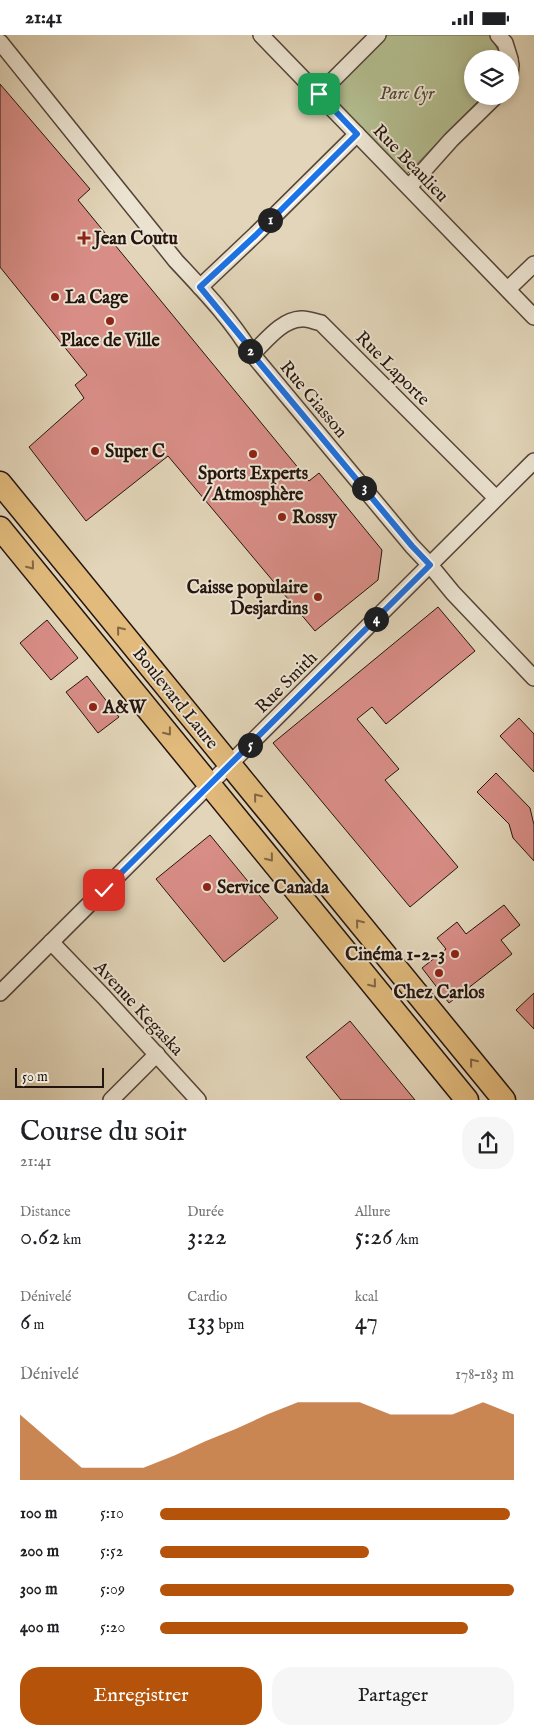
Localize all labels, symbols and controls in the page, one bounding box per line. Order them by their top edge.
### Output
text: 21:41 [25,6,62,30]
map controls [464,50,519,105]
button: layers [464,50,519,105]
pin [298,73,340,115]
icon: arrive [305,80,333,108]
park label: Parc Cyr [380,83,435,106]
street label: Rue Beaulieu [367,120,453,208]
pin: 1 [258,207,282,233]
text: 1 [268,211,273,229]
place label: Jean Coutu [92,228,178,251]
marker: Jean Coutu [78,232,90,244]
place label: La Cage [65,287,129,310]
marker: La Cage [49,291,61,303]
marker: Place de Ville [104,315,116,327]
street label: Rue Laporte [350,327,434,411]
place label: Place de Ville [60,330,160,353]
pin: 2 [238,339,262,363]
text: 2 [247,342,254,360]
street label: Rue Giasson [274,357,352,444]
place label: Super C [105,441,165,464]
marker: Super C [89,445,101,457]
marker: Sports Experts / Atmosphère [247,448,259,460]
place label: Sports Experts / Atmosphère [198,463,309,507]
pin: 3 [352,475,376,501]
text: 3 [362,479,367,497]
place label: Rossy [292,507,338,530]
marker: Rossy [276,511,288,523]
one-way arrow [25,560,34,569]
place label: Caisse populaire Desjardins [187,577,309,621]
marker: Caisse populaire Desjardins [312,591,324,603]
pin: 4 [364,607,388,631]
text: 4 [373,610,380,628]
one-way arrow [118,627,126,636]
street label: Boulevard Laure [127,643,223,755]
street label: Rue Smith [251,647,323,719]
place label: A&W [102,697,148,720]
marker: A&W [87,701,99,713]
one-way arrow [162,726,170,735]
pin: 5 [238,733,262,757]
text: 5 [248,736,253,754]
one-way arrow [253,793,262,802]
one-way arrow [265,852,273,861]
pin [83,869,125,911]
icon: check [90,876,118,904]
place label: Service Canada [217,877,330,900]
marker: Service Canada [201,881,213,893]
one-way arrow [356,919,365,928]
place label: Cinéma 1-2-3 [345,944,445,967]
marker: Cinéma 1-2-3 [449,948,461,960]
street label: Avenue Kegaska [87,956,188,1061]
marker: Chez Carlos [433,967,445,979]
one-way arrow [367,978,375,987]
place label: Chez Carlos [393,982,485,1005]
one-way arrow [470,1059,478,1068]
scale bar [15,1065,104,1088]
text: 50 m [22,1068,48,1086]
text: Course du soir [20,1115,187,1150]
button: share [462,1117,514,1169]
text: 21:41 [20,1152,52,1172]
text: Distance [20,1203,71,1221]
text: Durée [187,1203,224,1221]
text: Allure [355,1203,391,1221]
text: 0.62 [20,1221,60,1253]
text: 3:22 [187,1221,227,1253]
text: 5:26 [355,1221,393,1253]
text: km [60,1231,81,1249]
text: /km [393,1231,419,1249]
text: Dénivelé [20,1288,72,1306]
text: Cardio [187,1288,227,1306]
text: kcal [355,1288,378,1306]
text: 6 [20,1306,31,1338]
text: 133 [187,1306,215,1338]
text: 47 [355,1306,378,1338]
text: m [31,1316,44,1334]
text: bpm [215,1316,244,1334]
text: Dénivelé [20,1365,79,1385]
text: 178–183 m [455,1365,514,1385]
text: 100 m [20,1504,57,1524]
text: 5:10 [100,1504,124,1524]
text: 200 m [20,1542,59,1562]
text: 5:52 [100,1542,123,1562]
text: 300 m [20,1580,58,1600]
text: 5:09 [100,1580,125,1600]
text: 400 m [20,1618,59,1638]
text: 5:20 [100,1618,125,1638]
button: Enregistrer [20,1667,262,1725]
button: Partager [272,1667,514,1725]

